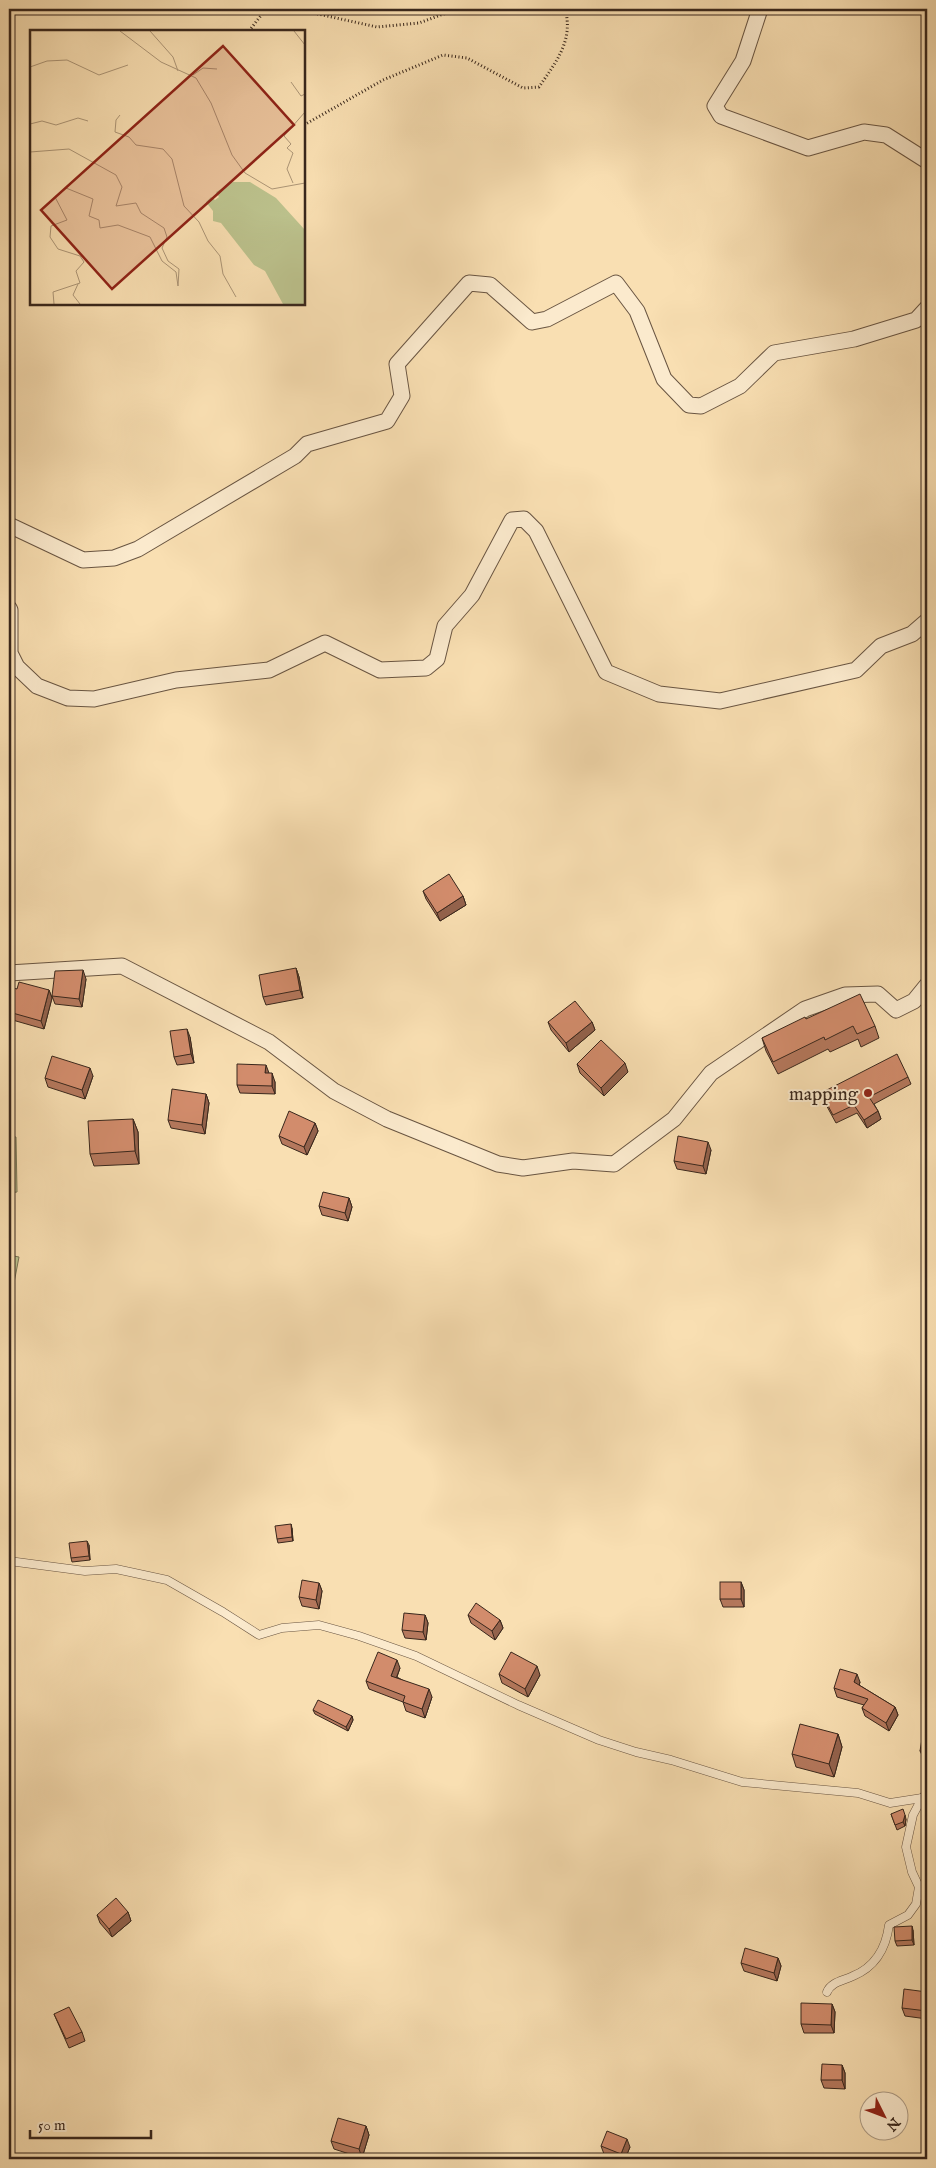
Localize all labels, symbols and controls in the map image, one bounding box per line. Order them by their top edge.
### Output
inset map [30,30,305,305]
place label: mapping [789,1083,859,1107]
marker: mapping [862,1087,874,1099]
north arrow [858,2090,908,2140]
scale bar [30,2108,151,2140]
text: N [882,2113,904,2135]
text: 50 m [38,2116,66,2135]

